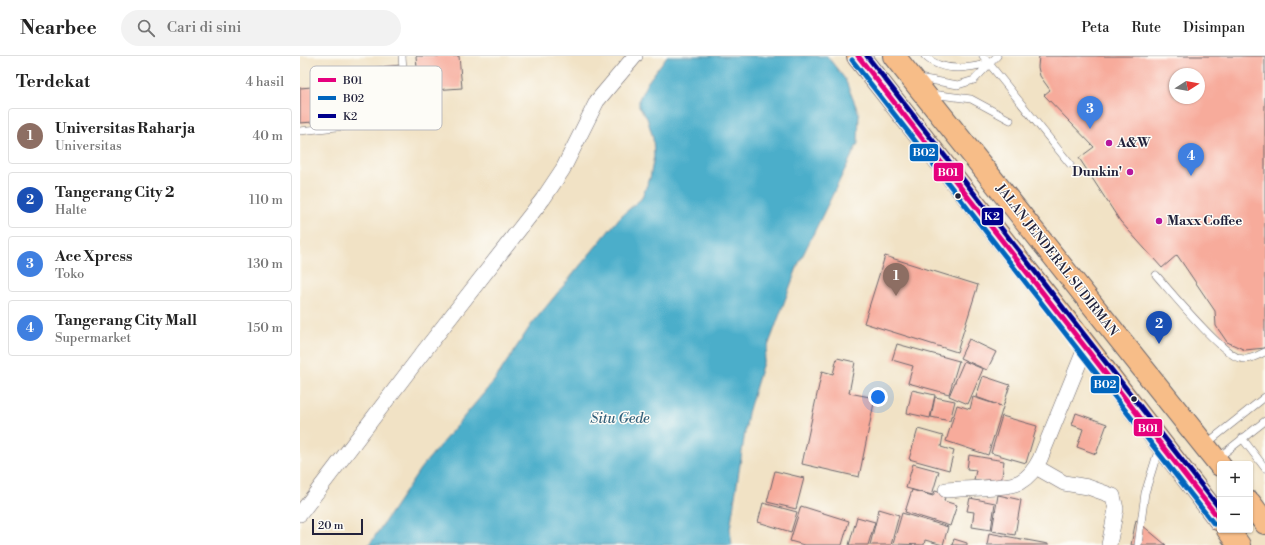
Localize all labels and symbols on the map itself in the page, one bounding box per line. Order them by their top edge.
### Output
legend [310,66,442,130]
north arrow [1169,68,1205,104]
text: B01 [342,74,363,88]
text: B02 [342,92,364,106]
pin: 3 [1077,96,1103,129]
text: K2 [343,110,357,124]
place label: A&W [1116,135,1151,151]
marker: A&W [1104,138,1114,148]
line badge: B02 [909,143,939,162]
pin: 4 [1178,143,1204,176]
text: B02 [912,146,936,160]
line badge: B01 [933,162,964,182]
place label: Dunkin' [1072,164,1122,180]
text: B01 [937,166,959,180]
marker: Dunkin' [1125,167,1135,177]
street label: JALAN JENDERAL SUDIRMAN [992,180,1122,339]
unlabelled marker [953,191,963,201]
line badge: K2 [981,207,1004,226]
text: K2 [984,210,1000,224]
place label: Maxx Coffee [1167,213,1242,229]
marker: Maxx Coffee [1154,216,1164,226]
pin: 1 [883,263,909,296]
pin: 2 [1146,311,1172,344]
line badge: B02 [1090,375,1120,394]
text: B02 [1093,378,1117,392]
your location [868,387,888,407]
unlabelled marker [1129,394,1139,404]
water label: Situ Gede [590,410,650,428]
line badge: B01 [1133,418,1163,437]
text: B01 [1137,422,1159,436]
scale bar [312,517,363,536]

